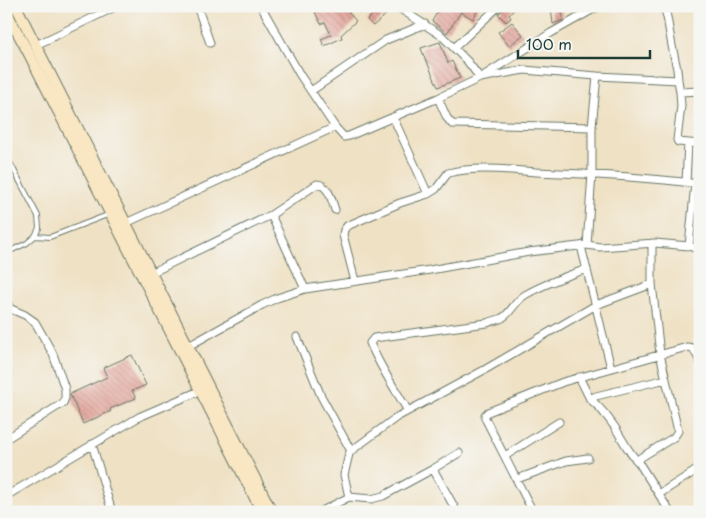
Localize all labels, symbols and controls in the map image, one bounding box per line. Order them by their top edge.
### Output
scale bar [518,28,651,60]
text: 100 m [526,32,572,55]

